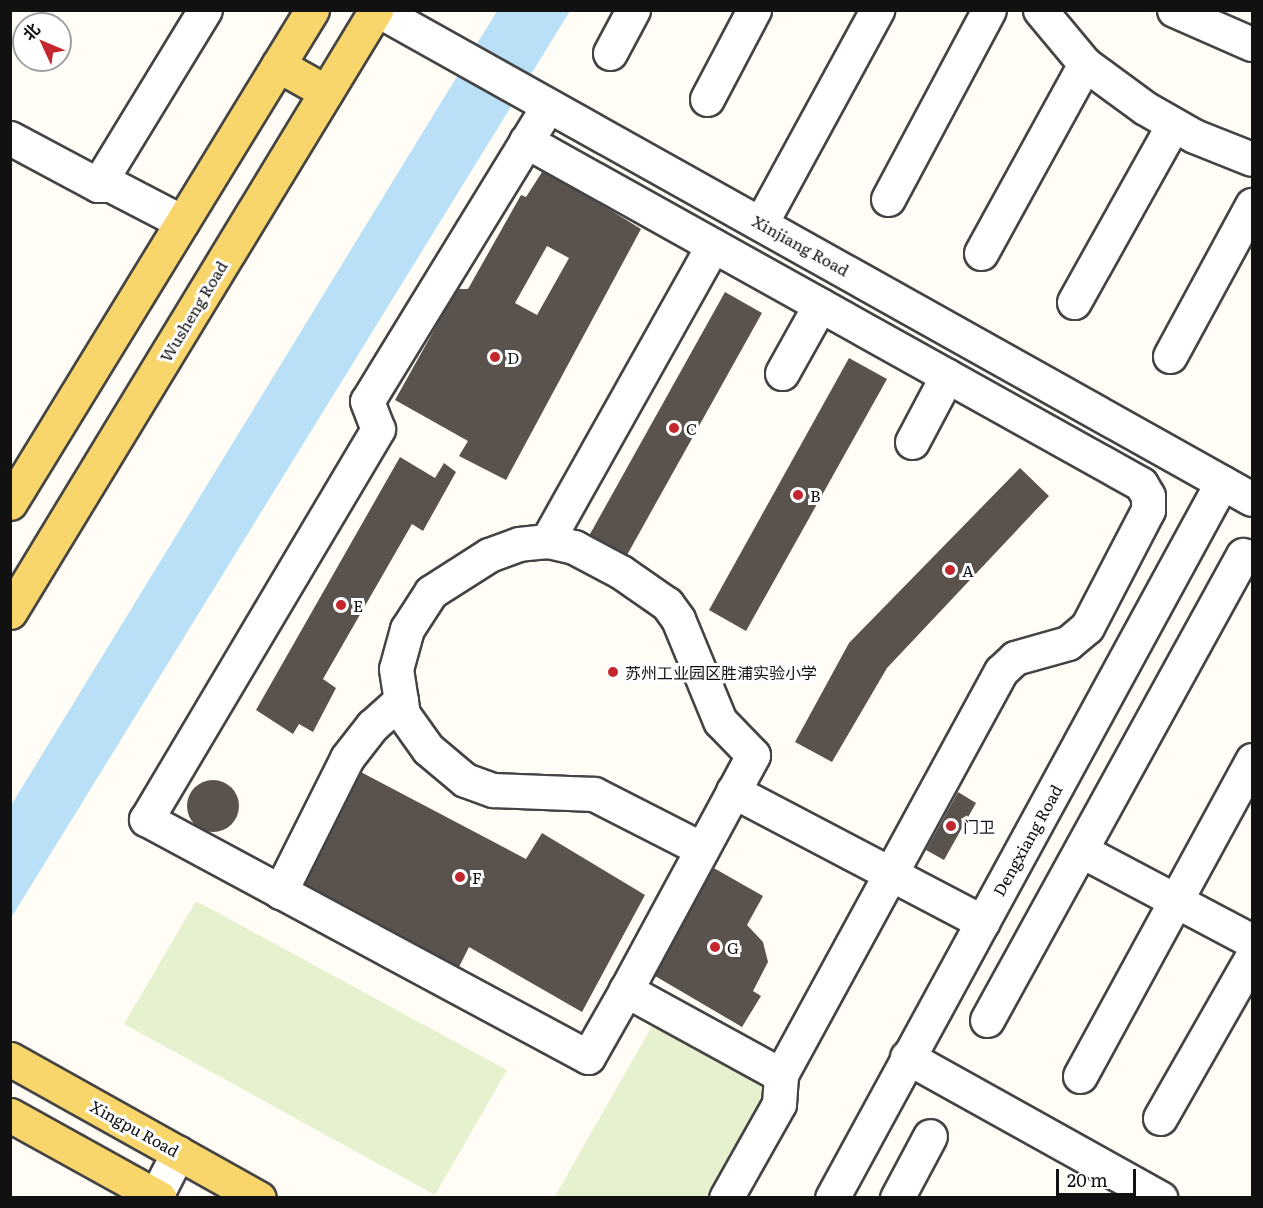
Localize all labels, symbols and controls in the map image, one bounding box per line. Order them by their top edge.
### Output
north arrow [12,12,72,72]
text: 北 [16,17,45,45]
street label: Xinjiang Road [749,211,853,279]
street label: Wusheng Road [155,257,231,365]
place label: D [507,347,519,367]
marker: D [488,350,502,364]
place label: C [686,418,697,438]
marker: C [667,421,681,435]
place label: B [810,485,821,505]
marker: B [791,488,805,502]
place label: A [962,560,974,580]
marker: A [943,563,957,577]
place label: E [353,595,363,615]
marker: E [334,598,348,612]
place label: 苏州工业园区胜浦实验小学 [625,662,817,682]
marker: 苏州工业园区胜浦实验小学 [606,665,620,679]
street label: Dengxiang Road [988,781,1066,899]
place label: 门卫 [963,816,995,836]
marker: 门卫 [944,819,958,833]
place label: F [472,867,482,887]
marker: F [453,870,467,884]
place label: G [727,937,739,957]
marker: G [708,940,722,954]
street label: Xingpu Road [87,1096,183,1160]
scale bar [1059,1157,1138,1195]
text: 20 m [1067,1166,1108,1193]

